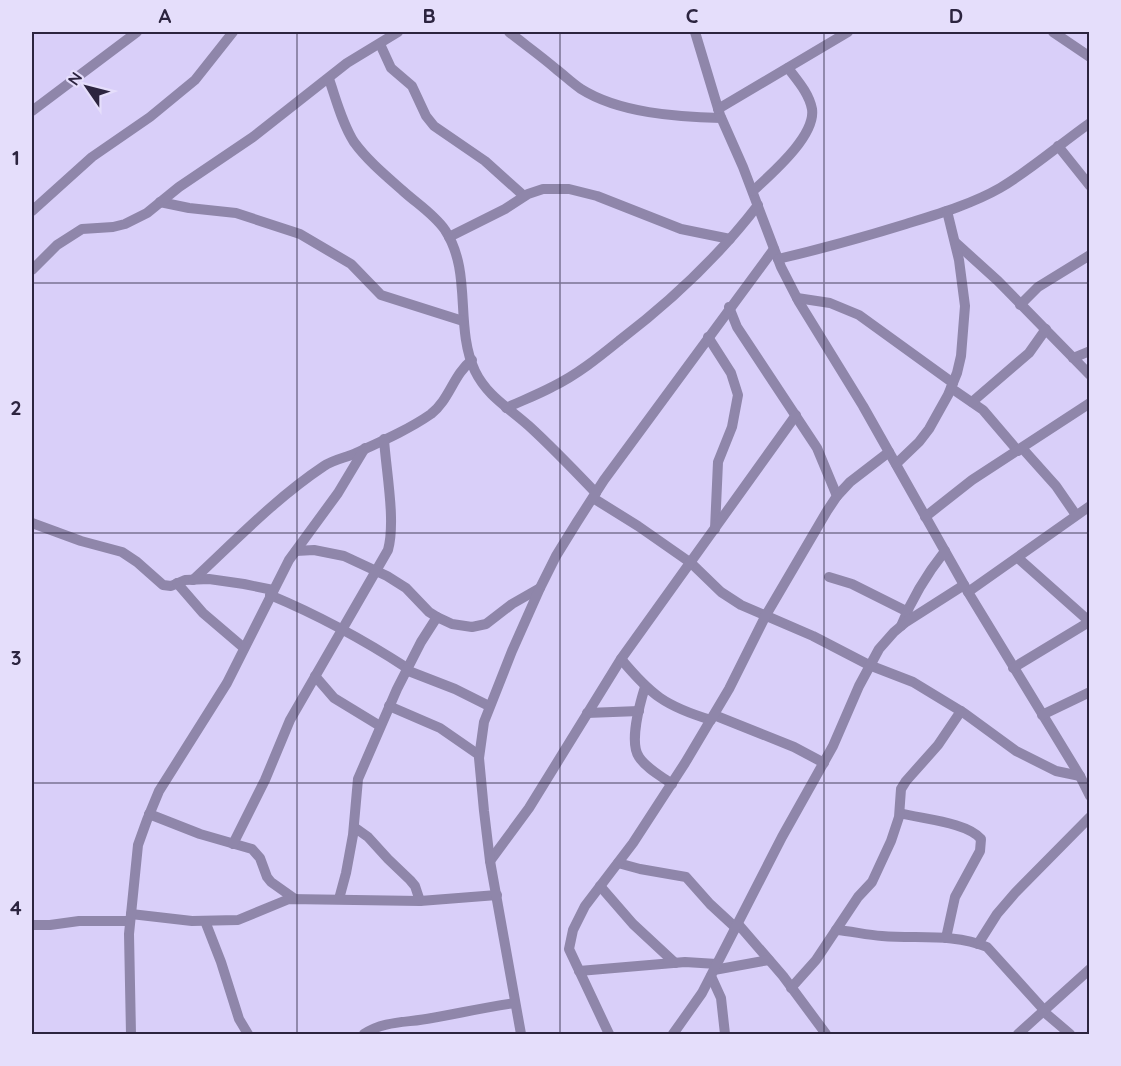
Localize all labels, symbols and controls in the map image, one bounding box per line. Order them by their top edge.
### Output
text: A [159,3,172,28]
text: B [422,3,436,28]
text: C [686,3,699,28]
text: D [949,3,963,28]
north arrow [57,57,117,117]
text: N [63,68,86,89]
text: 1 [12,145,20,170]
text: 2 [10,395,22,420]
text: 3 [11,645,21,670]
text: 4 [10,895,22,920]

